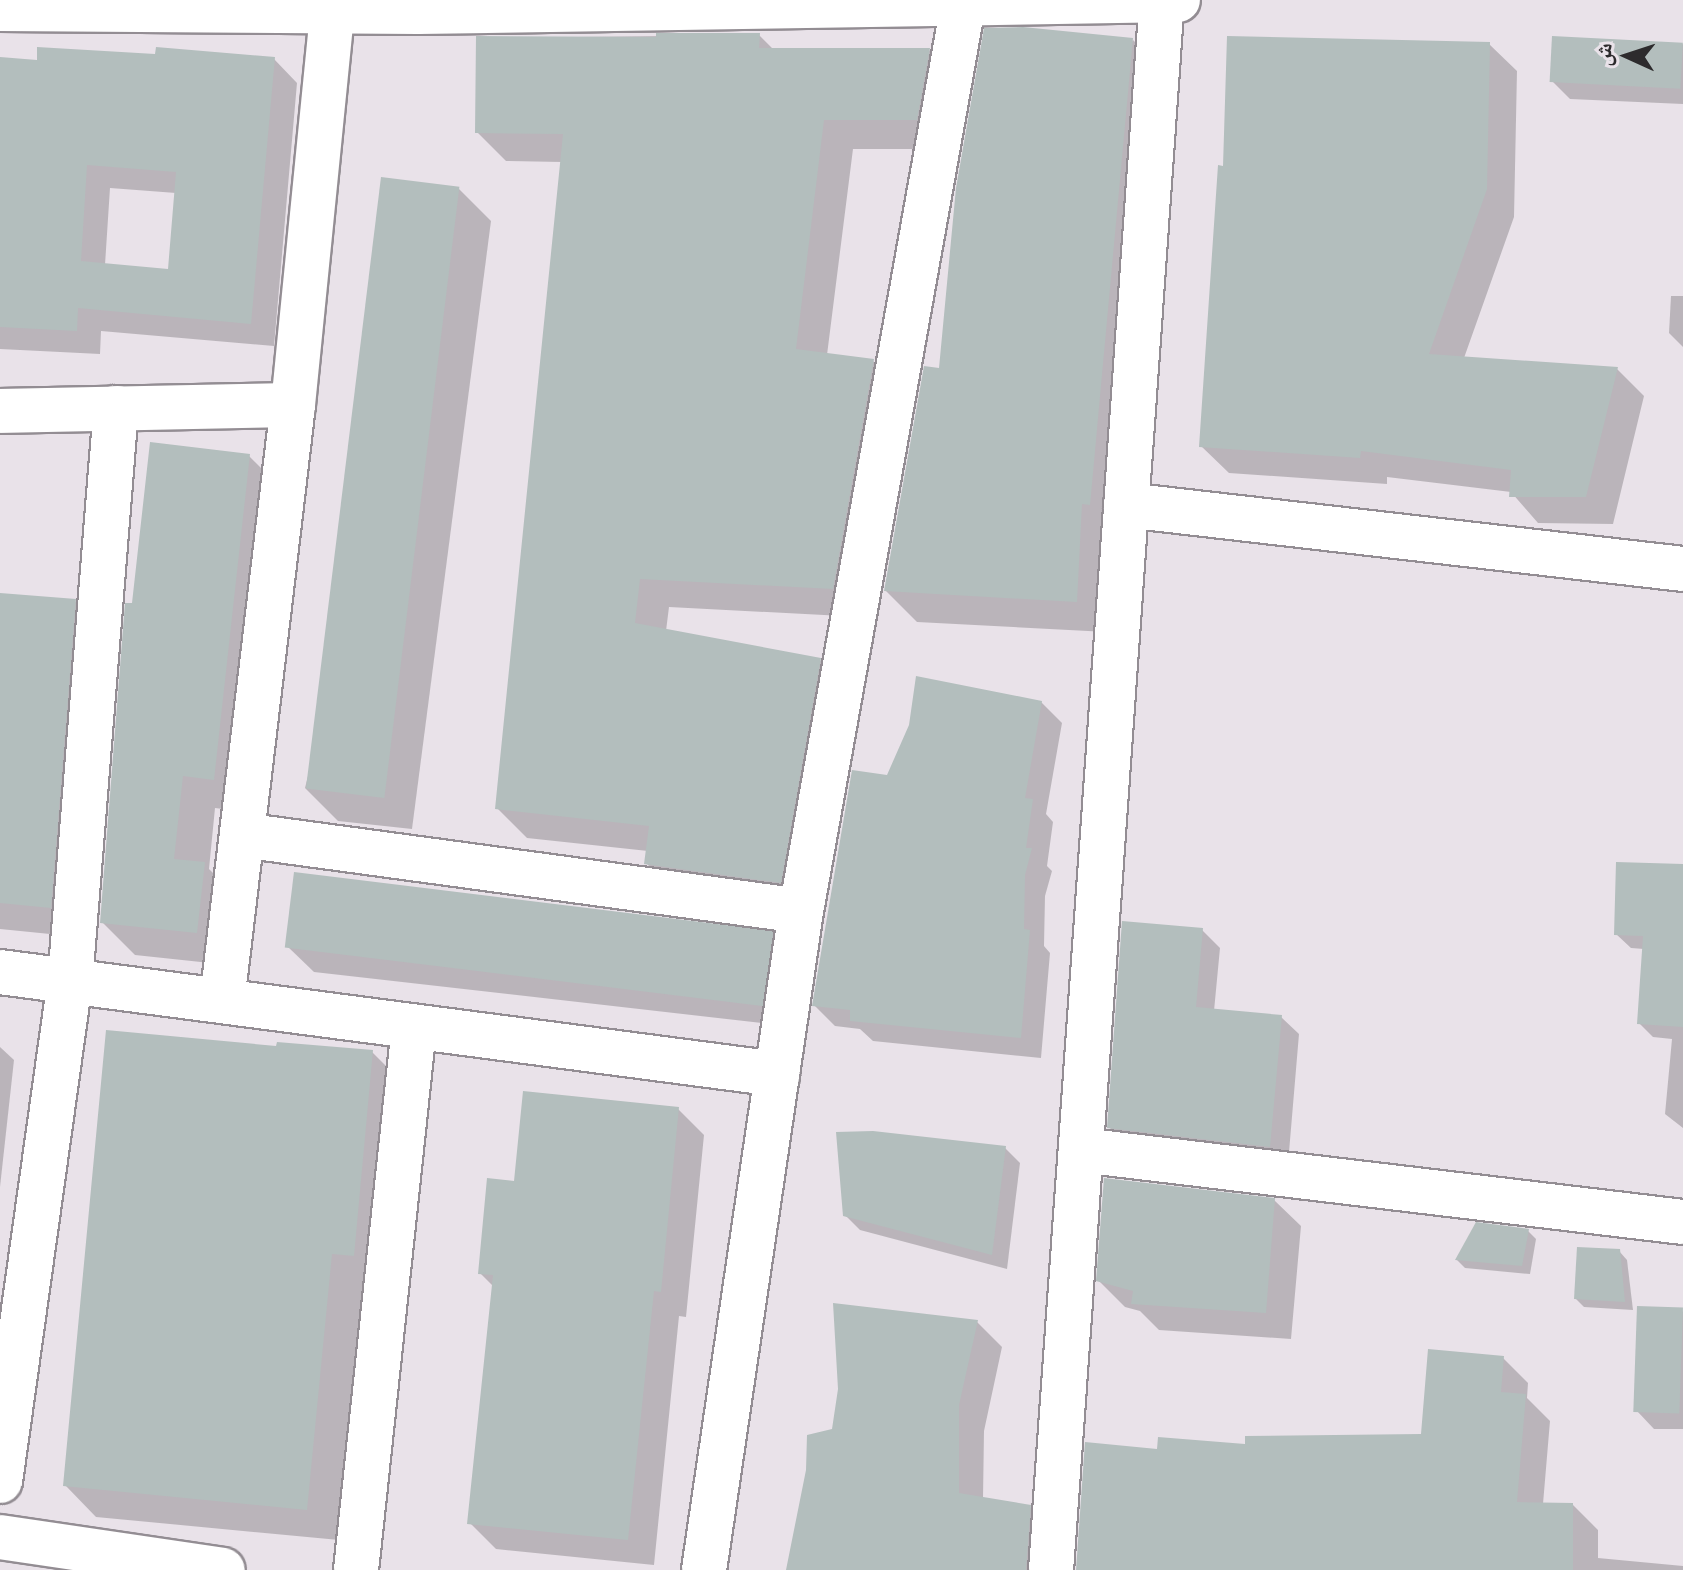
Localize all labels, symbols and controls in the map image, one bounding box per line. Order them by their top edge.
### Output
north arrow [1587,16,1667,96]
text: ش [1589,42,1617,67]

